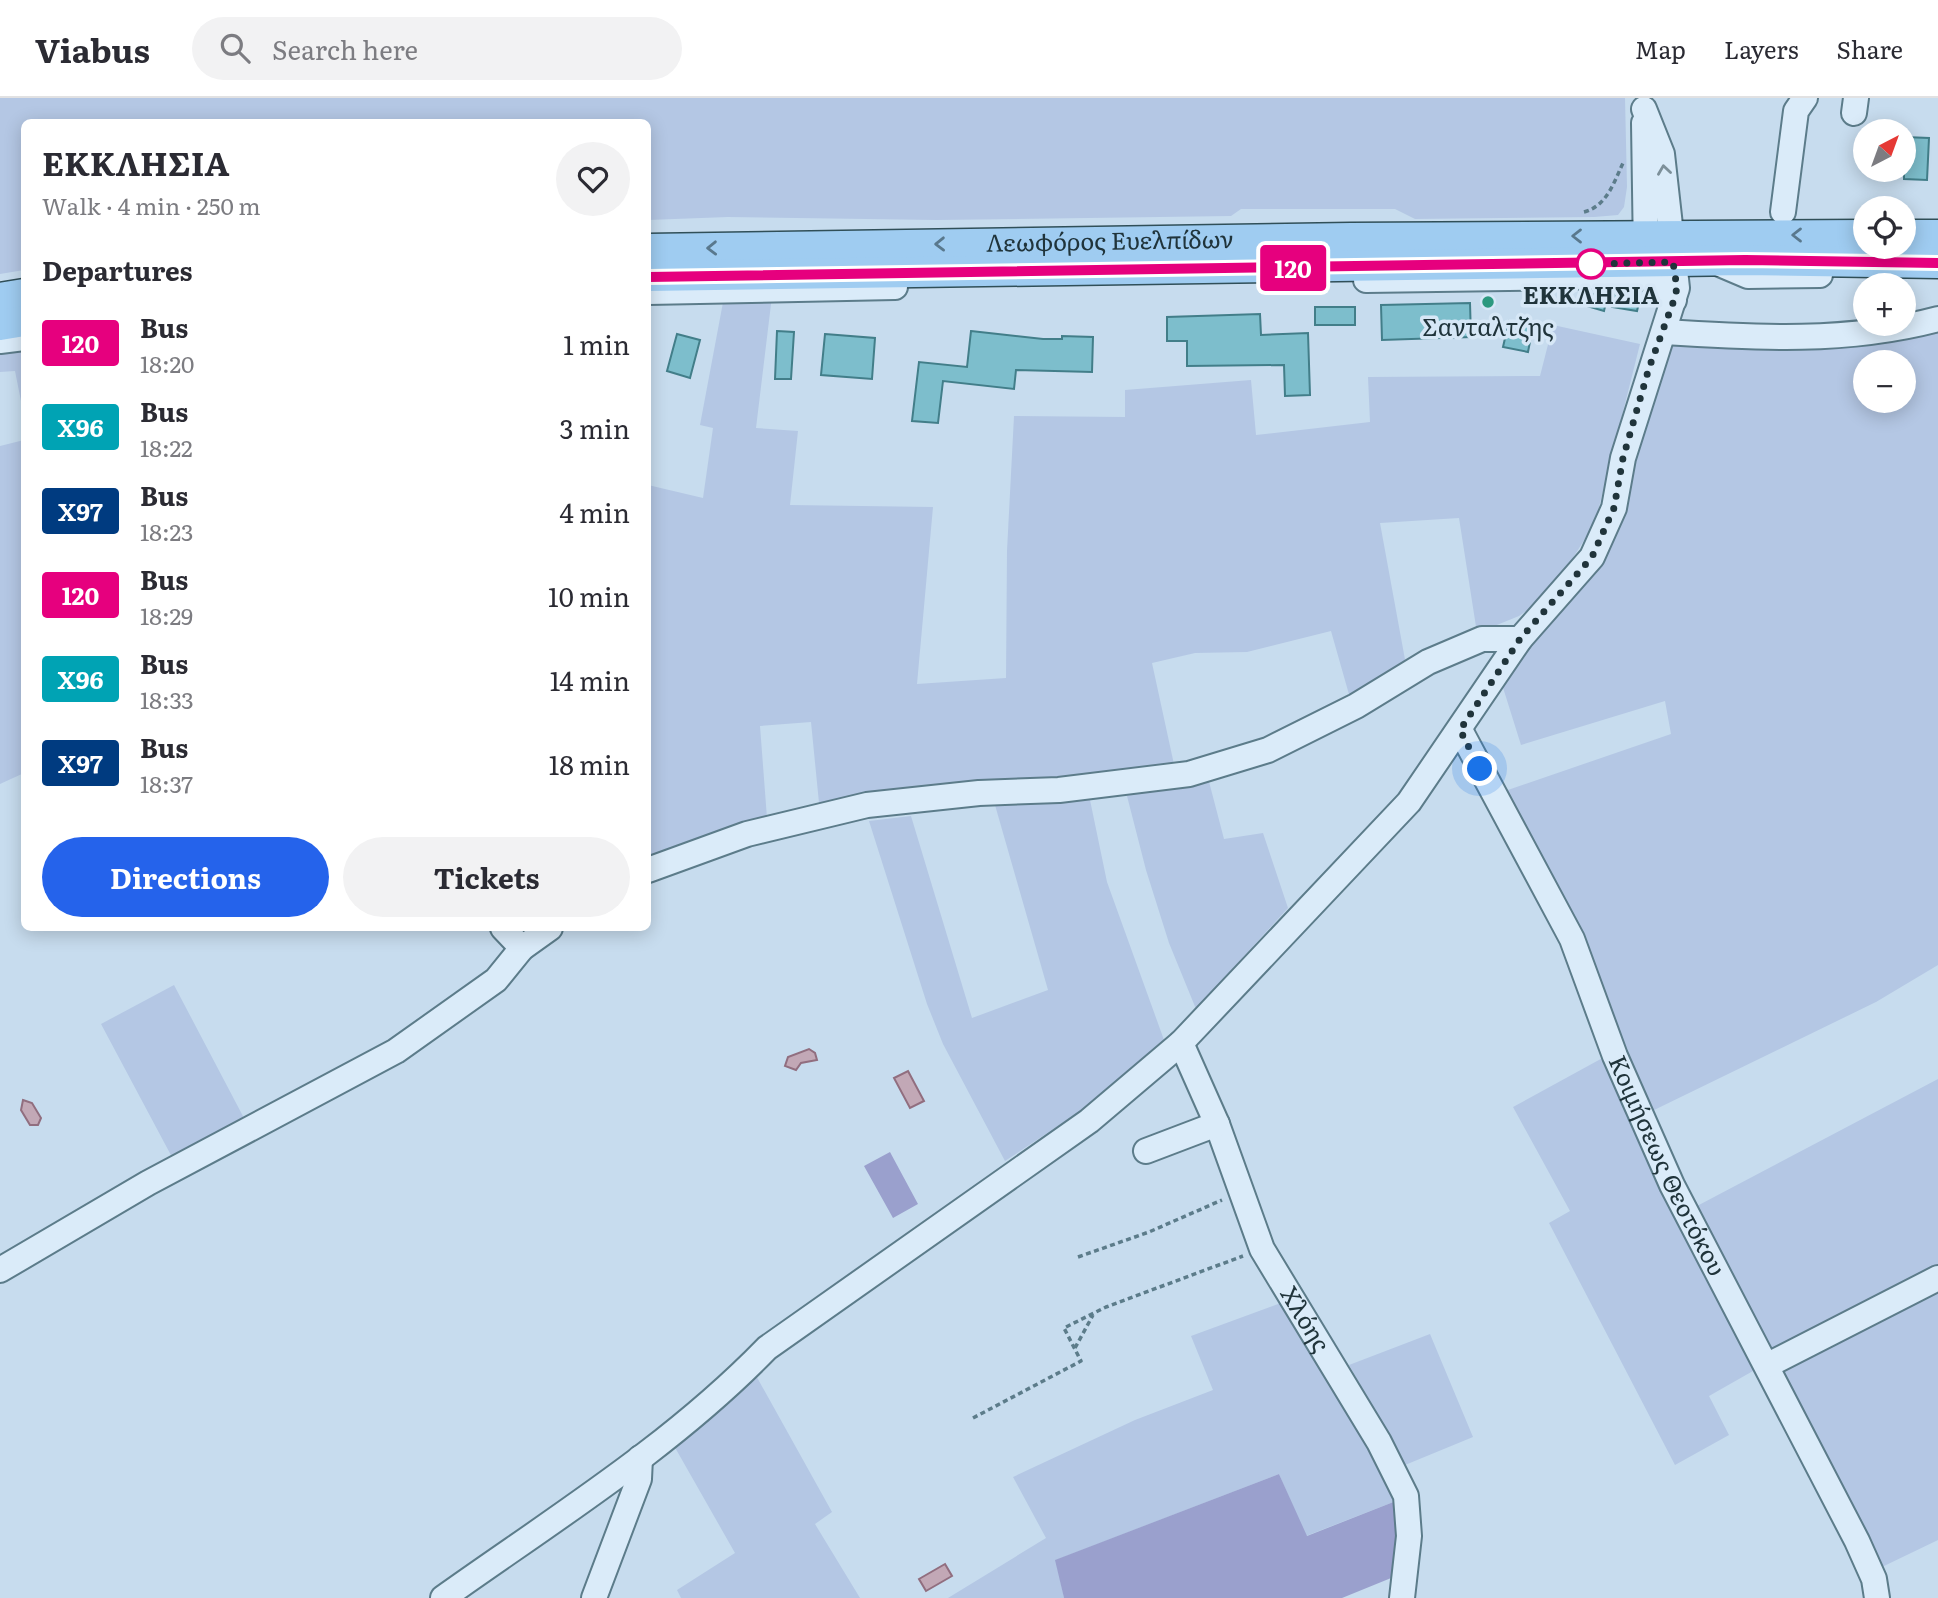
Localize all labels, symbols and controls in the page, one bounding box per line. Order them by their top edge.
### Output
search box [192,17,682,80]
text: Viabus [35,24,150,73]
icon: search [216,29,254,67]
text: Search here [272,29,418,68]
text: Map [1635,31,1686,66]
text: Layers [1724,31,1798,66]
text: Share [1836,31,1903,66]
north arrow [1853,119,1916,182]
map controls [1853,119,1916,413]
text: ΕΚΚΛΗΣΙΑ [42,137,229,186]
button: heart [556,142,630,216]
one-way arrow [1656,164,1671,176]
text: Walk · 4 min · 250 m [42,188,261,222]
button: locate [1853,196,1916,259]
street label: Λεωφόρος Ευελπίδων [986,220,1234,259]
one-way arrow [1792,227,1802,243]
one-way arrow [1572,228,1582,244]
one-way arrow [934,237,945,252]
one-way arrow [706,240,717,256]
line badge: 120 [1253,245,1333,291]
marker: ΕΚΚΛΗΣΙΑ [1576,249,1606,279]
text: Departures [42,250,193,289]
text: 120 [1274,250,1312,285]
button: + [1853,273,1916,336]
place label: ΕΚΚΛΗΣΙΑ [1523,276,1659,311]
marker: Σανταλτζης [1480,294,1496,310]
text: Bus [140,307,188,346]
place label: Σανταλτζης [1422,308,1554,343]
text: 1 min [563,324,630,363]
text: 120 [62,325,99,360]
text: 18:20 [140,346,194,380]
button: − [1853,350,1916,413]
text: Bus [140,391,188,430]
text: 3 min [560,408,630,447]
text: Χ96 [58,409,103,444]
text: 18:22 [140,430,193,464]
text: Bus [140,475,188,514]
text: 4 min [559,492,630,531]
text: X97 [58,493,103,528]
text: 18:23 [140,514,194,548]
text: Bus [140,559,188,598]
text: 10 min [548,576,630,615]
text: 120 [62,577,99,612]
text: 18:29 [140,598,193,632]
text: Bus [140,643,188,682]
text: 14 min [550,660,630,699]
text: Χ96 [58,661,103,696]
text: 18:33 [140,682,194,716]
text: Bus [140,727,188,766]
text: 18 min [549,744,630,783]
text: X97 [58,745,103,780]
your location [1462,751,1497,786]
text: 18:37 [140,766,193,800]
button: Directions [42,837,329,917]
button: Tickets [343,837,630,917]
street label: Κοιμήσεως Θεοτόκου [1602,1049,1736,1281]
street label: Χλόης [1274,1279,1340,1358]

